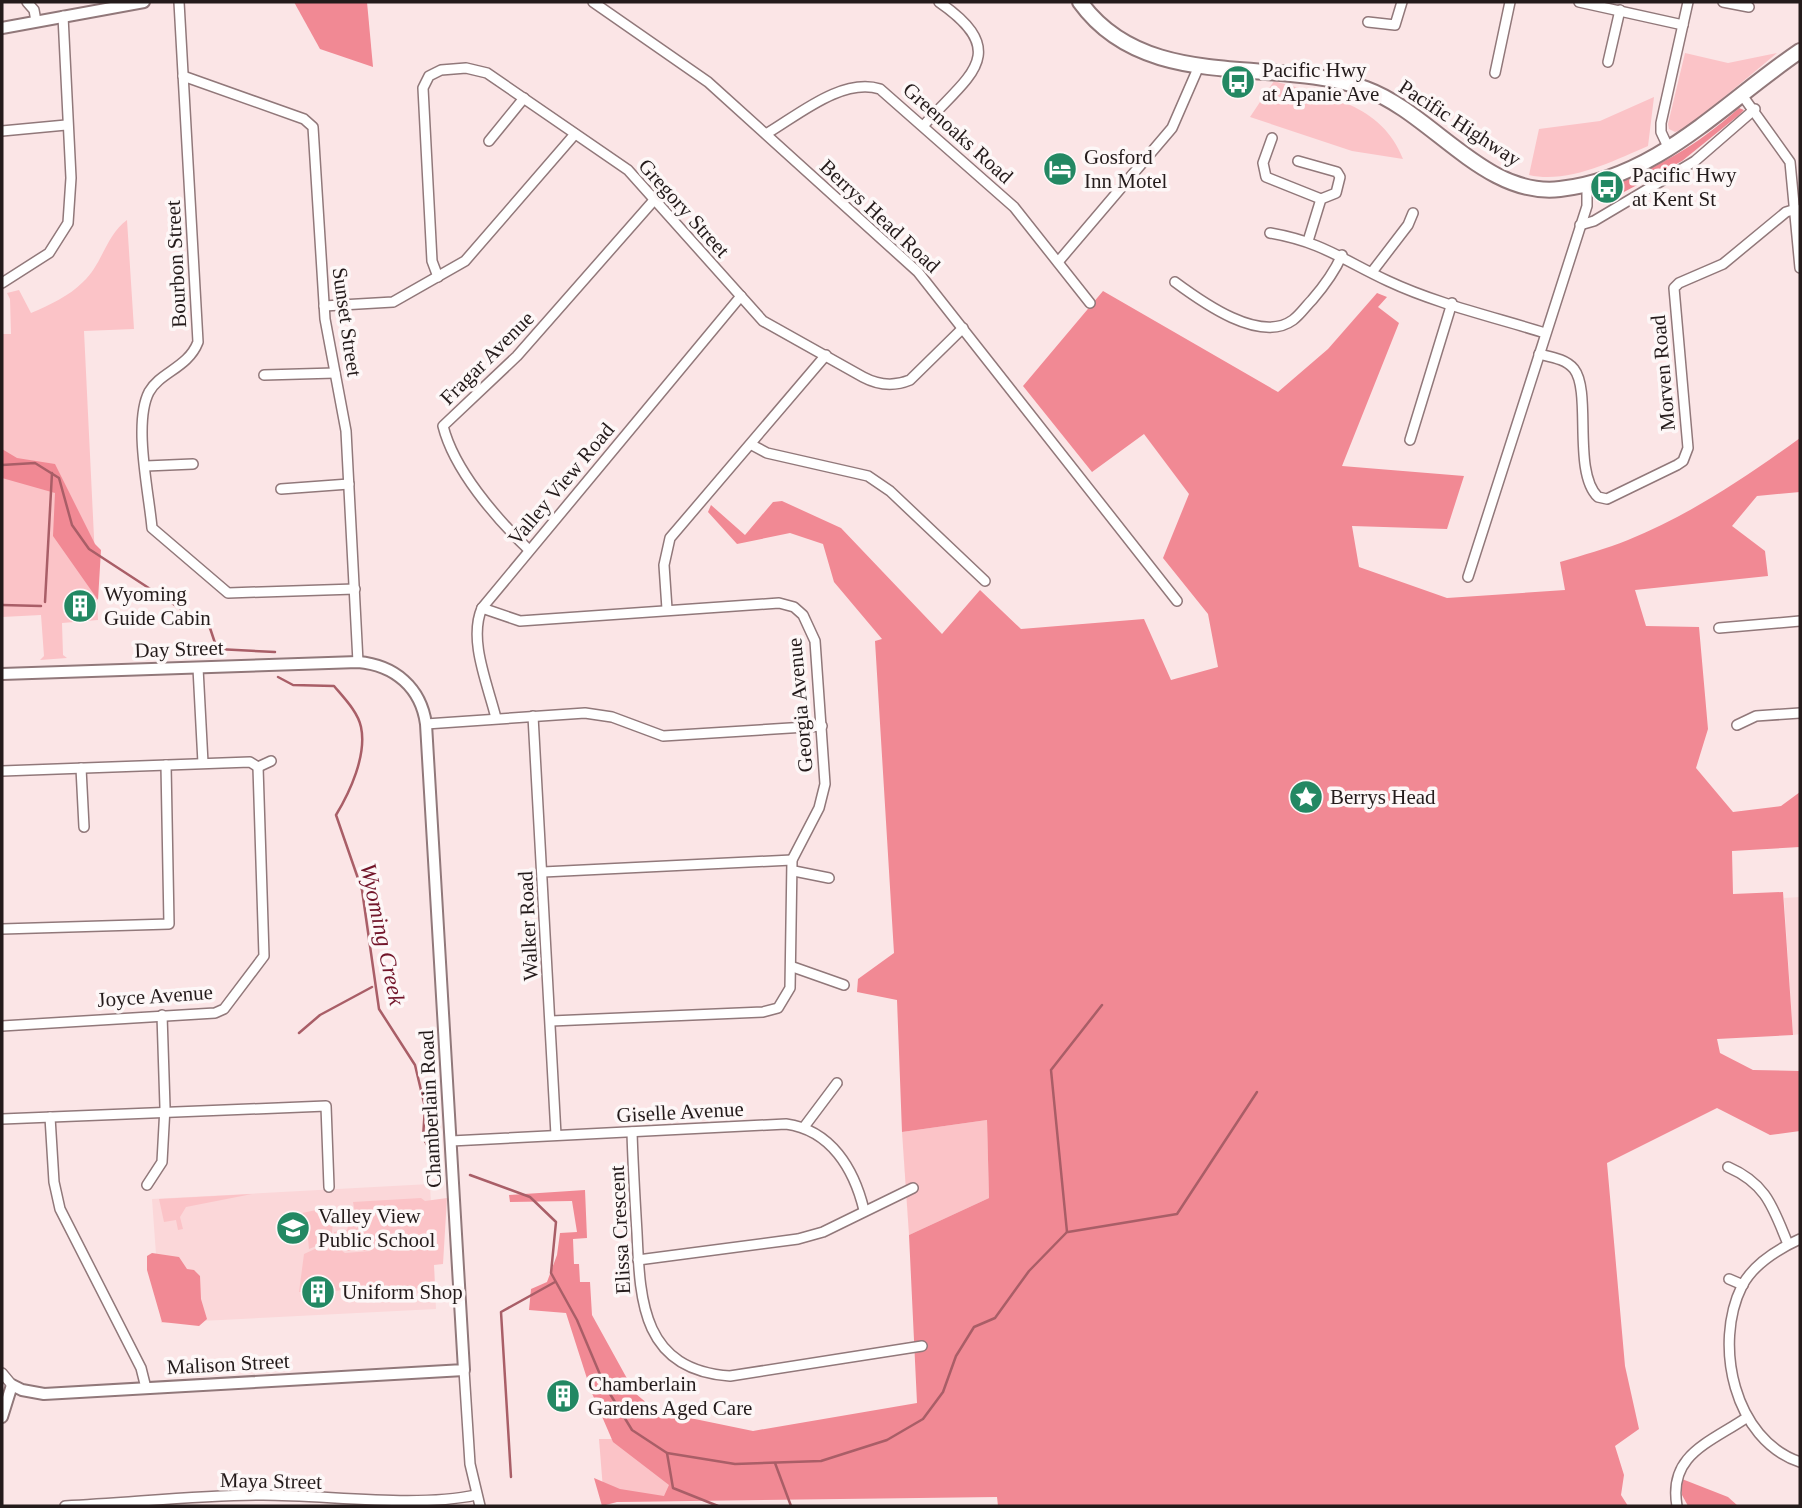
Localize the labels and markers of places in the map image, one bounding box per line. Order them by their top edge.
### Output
place label: Pacific Hwy at Apanie Ave [1262,58,1379,106]
bus stop icon: Pacific Hwy at Apanie Ave [1219,63,1257,101]
place label: Gosford Inn Motel [1084,145,1168,193]
hotel icon: Gosford Inn Motel [1041,150,1079,188]
place label: Pacific Hwy at Kent St [1632,163,1737,211]
bus stop icon: Pacific Hwy at Kent St [1588,168,1626,206]
place label: Wyoming Guide Cabin [104,582,211,630]
building icon: Wyoming Guide Cabin [61,587,99,625]
place icon: Berrys Head [1287,778,1325,816]
place label: Berrys Head [1330,785,1436,809]
place label: Valley View Public School [318,1204,435,1252]
school or university icon: Valley View Public School [274,1209,312,1247]
building icon: Uniform Shop [299,1273,337,1311]
place label: Uniform Shop [342,1280,463,1304]
place label: Chamberlain Gardens Aged Care [588,1372,752,1420]
building icon: Chamberlain Gardens Aged Care [544,1377,582,1415]

